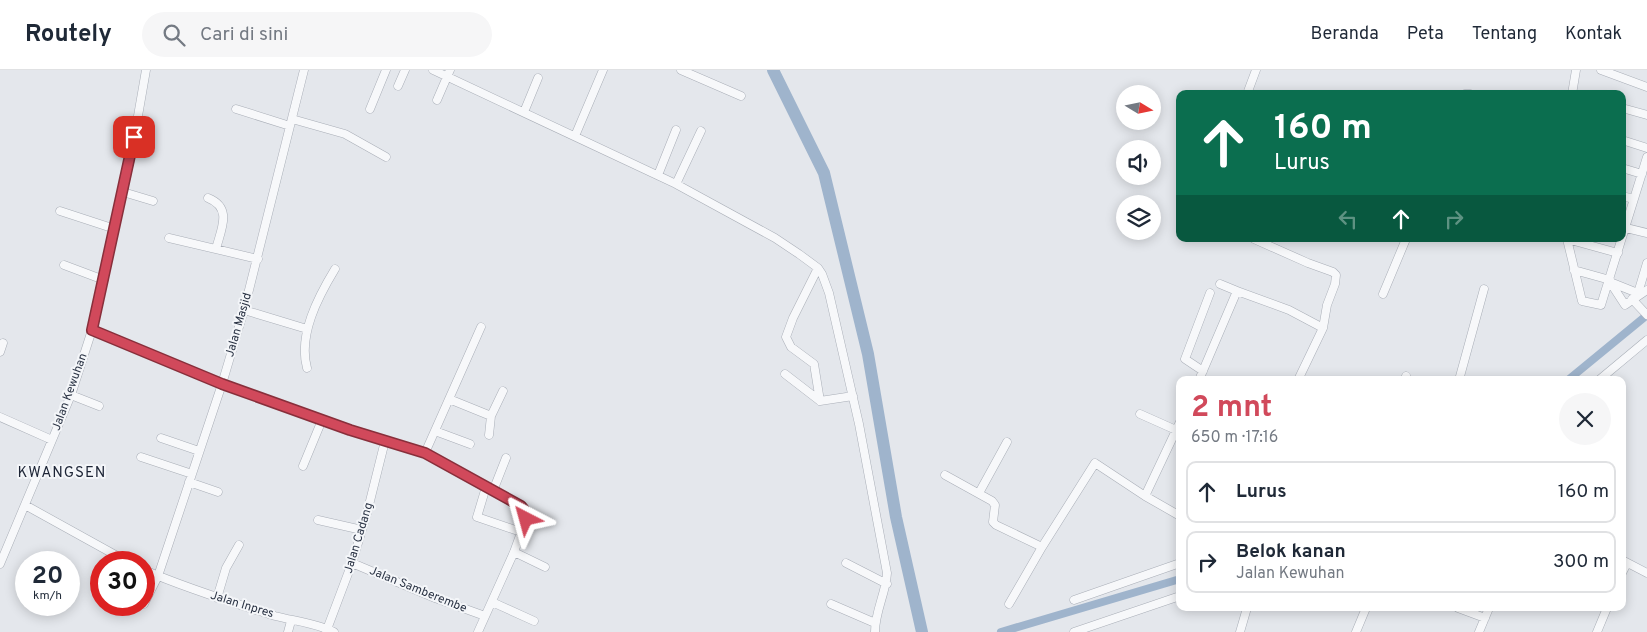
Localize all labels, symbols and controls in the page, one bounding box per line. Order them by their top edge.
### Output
search box [142,12,492,57]
text: Routely [25,20,112,50]
icon: search [160,21,188,49]
text: Cari di sini [200,23,288,47]
text: Beranda [1310,23,1379,46]
text: Peta [1407,23,1444,46]
text: Tentang [1472,23,1537,46]
text: Kontak [1565,23,1622,46]
north arrow [1116,85,1161,130]
map controls [1116,85,1161,240]
text: 160 m [1274,107,1372,151]
icon: ahead [1191,110,1256,175]
pin [113,116,155,158]
icon: arrive [120,123,148,151]
button: sound [1116,140,1161,185]
text: Lurus [1274,150,1330,177]
button: layers [1116,195,1161,240]
icon: left [1334,205,1362,233]
icon: ahead [1387,205,1415,233]
icon: right [1440,205,1468,233]
street label: Jalan Masjid [222,291,256,359]
street label: Jalan Kewuhan [49,351,91,433]
text: 2 mnt [1191,390,1272,427]
button: close [1559,393,1611,445]
text: 650 m · 17:16 [1191,428,1278,448]
district label: KWANGSEN [18,464,106,483]
icon: ahead [1193,478,1221,506]
text: Lurus [1236,480,1287,504]
text: 160 m [1558,480,1609,504]
position arrow [499,492,551,544]
street label: Jalan Cadang [341,501,377,575]
text: Belok kanan [1236,540,1346,564]
icon: right [1193,548,1221,576]
text: 300 m [1553,550,1609,574]
speed limit sign: 30 [90,551,155,616]
text: 20 [32,561,63,593]
street label: Jalan Samberembe [367,563,469,617]
text: Jalan Kewuhan [1236,564,1345,584]
text: km/h [33,588,62,604]
street label: Jalan Inpres [208,588,276,622]

